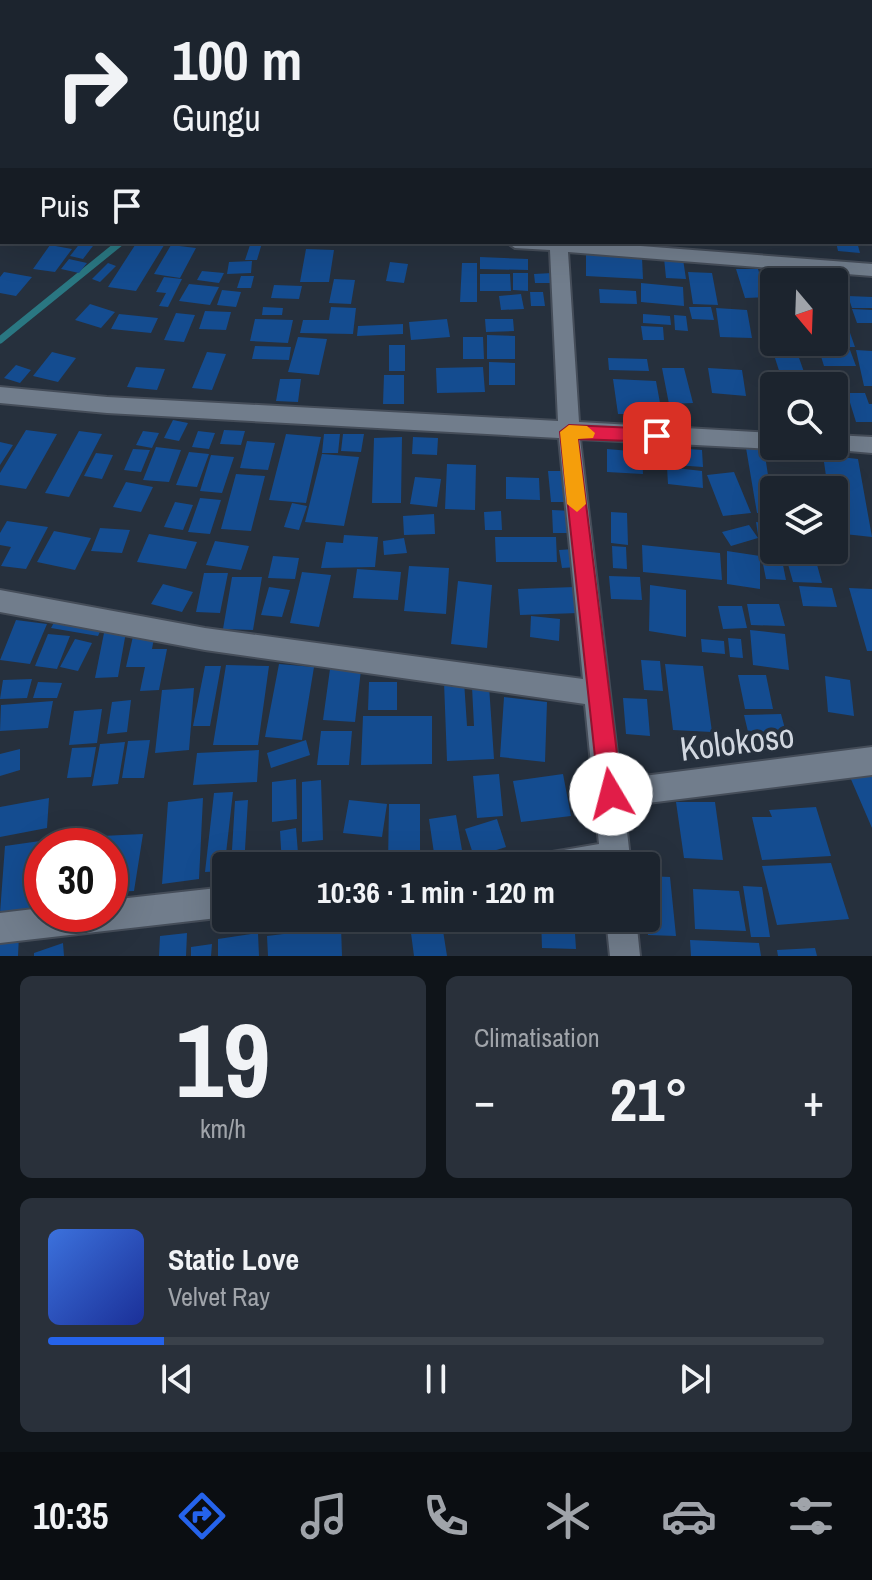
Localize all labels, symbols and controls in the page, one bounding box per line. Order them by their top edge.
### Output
text: 100 m [172,22,302,97]
icon: right [40,32,144,136]
text: Gungu [172,94,261,142]
icon: arrive [105,184,149,228]
text: Puis [40,186,89,226]
north arrow [760,268,848,356]
map controls [760,268,848,564]
button: search [760,372,848,460]
pin [623,402,691,470]
icon: arrive [635,414,679,458]
button: layers [760,476,848,564]
street label: Kolokoso [677,712,797,772]
position arrow [569,752,653,836]
speed limit sign: 30 [24,828,128,932]
text: 10:36 · 1 min · 120 m [317,872,555,912]
text: 19 [176,989,270,1129]
text: Climatisation [474,1020,600,1055]
text: 21° [610,1059,688,1140]
text: − [474,1070,495,1130]
text: + [803,1070,824,1130]
text: km/h [200,1111,246,1146]
text: Static Love [168,1239,299,1279]
text: Velvet Ray [168,1279,270,1314]
icon: previous [155,1357,199,1401]
icon: pause [414,1357,458,1401]
icon: next [673,1357,717,1401]
icon: directions [174,1488,230,1544]
icon: music [296,1488,352,1544]
icon: phone [418,1488,474,1544]
icon: climate [540,1488,596,1544]
icon: car [661,1488,717,1544]
icon: filters [783,1488,839,1544]
text: 10:35 [33,1492,108,1540]

